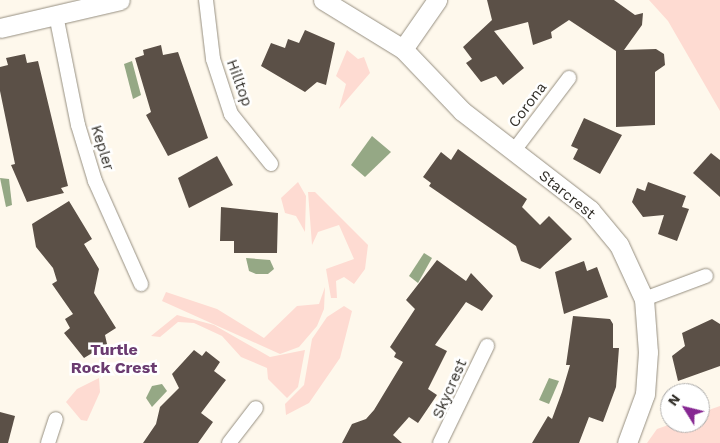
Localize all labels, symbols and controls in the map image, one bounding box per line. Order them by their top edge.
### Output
street label: Hilltop [222,57,256,109]
street label: Corona [505,79,551,131]
street label: Kepler [87,123,117,173]
street label: Starcrest [535,167,599,223]
district label: Turtle Rock Crest [71,340,157,378]
street label: Skycrest [429,357,471,421]
north arrow [660,383,710,433]
text: N [664,391,683,409]

